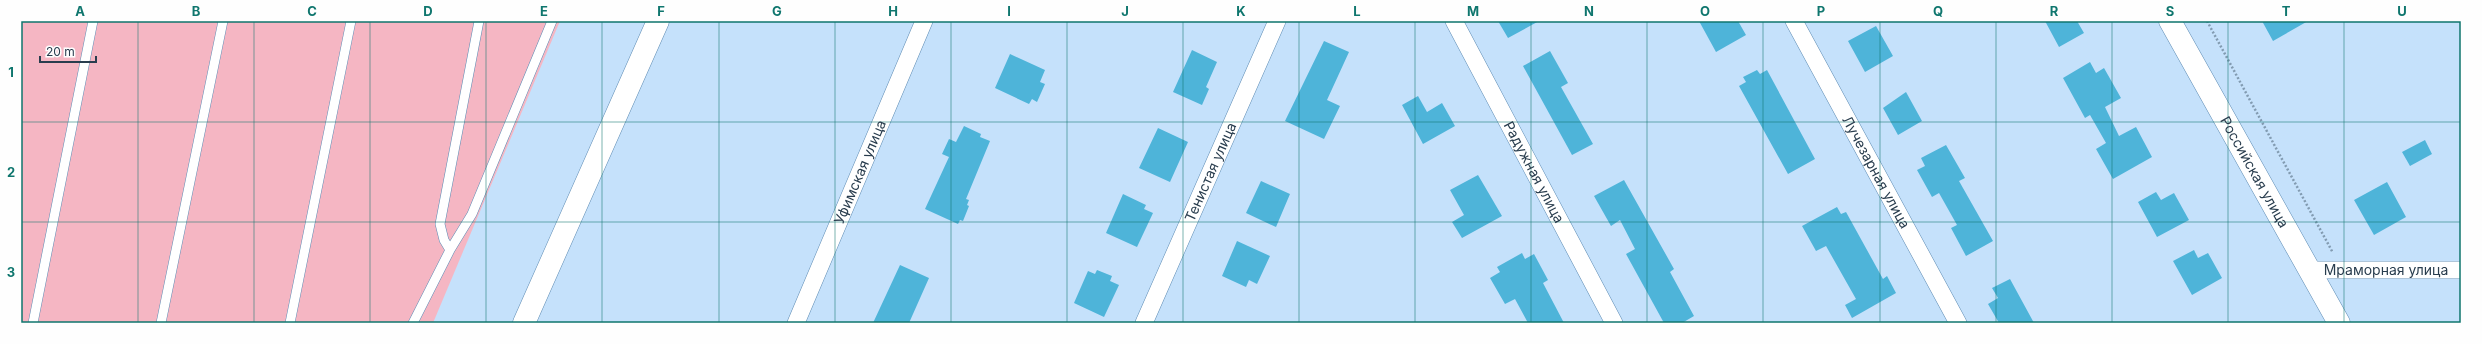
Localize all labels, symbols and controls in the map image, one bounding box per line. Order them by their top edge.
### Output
text: A [75,3,85,19]
text: B [192,3,201,19]
text: C [307,3,317,19]
text: D [423,3,433,19]
text: E [540,3,548,19]
text: F [657,3,665,19]
text: G [772,3,782,19]
text: H [888,3,898,19]
text: I [1007,3,1011,19]
text: J [1121,3,1129,19]
text: K [1236,3,1246,19]
text: L [1353,3,1361,19]
text: M [1467,3,1479,19]
text: N [1584,3,1594,19]
text: O [1700,3,1710,19]
text: P [1817,3,1825,19]
text: Q [1933,3,1943,19]
text: R [2050,3,2059,19]
text: S [2166,3,2174,19]
text: T [2282,3,2291,19]
text: U [2397,3,2407,19]
scale bar [40,38,96,64]
text: 20 m [46,44,75,59]
text: 1 [8,64,14,80]
street label: Лучезарная улица [1839,113,1914,231]
street label: Российская улица [2217,113,2293,230]
street label: Уфимская улица [830,117,889,226]
street label: Радужная улица [1501,118,1568,226]
street label: Тенистая улица [1181,120,1239,224]
text: 2 [7,164,15,180]
street label: Мраморная улица [2324,261,2448,278]
text: 3 [7,264,15,280]

